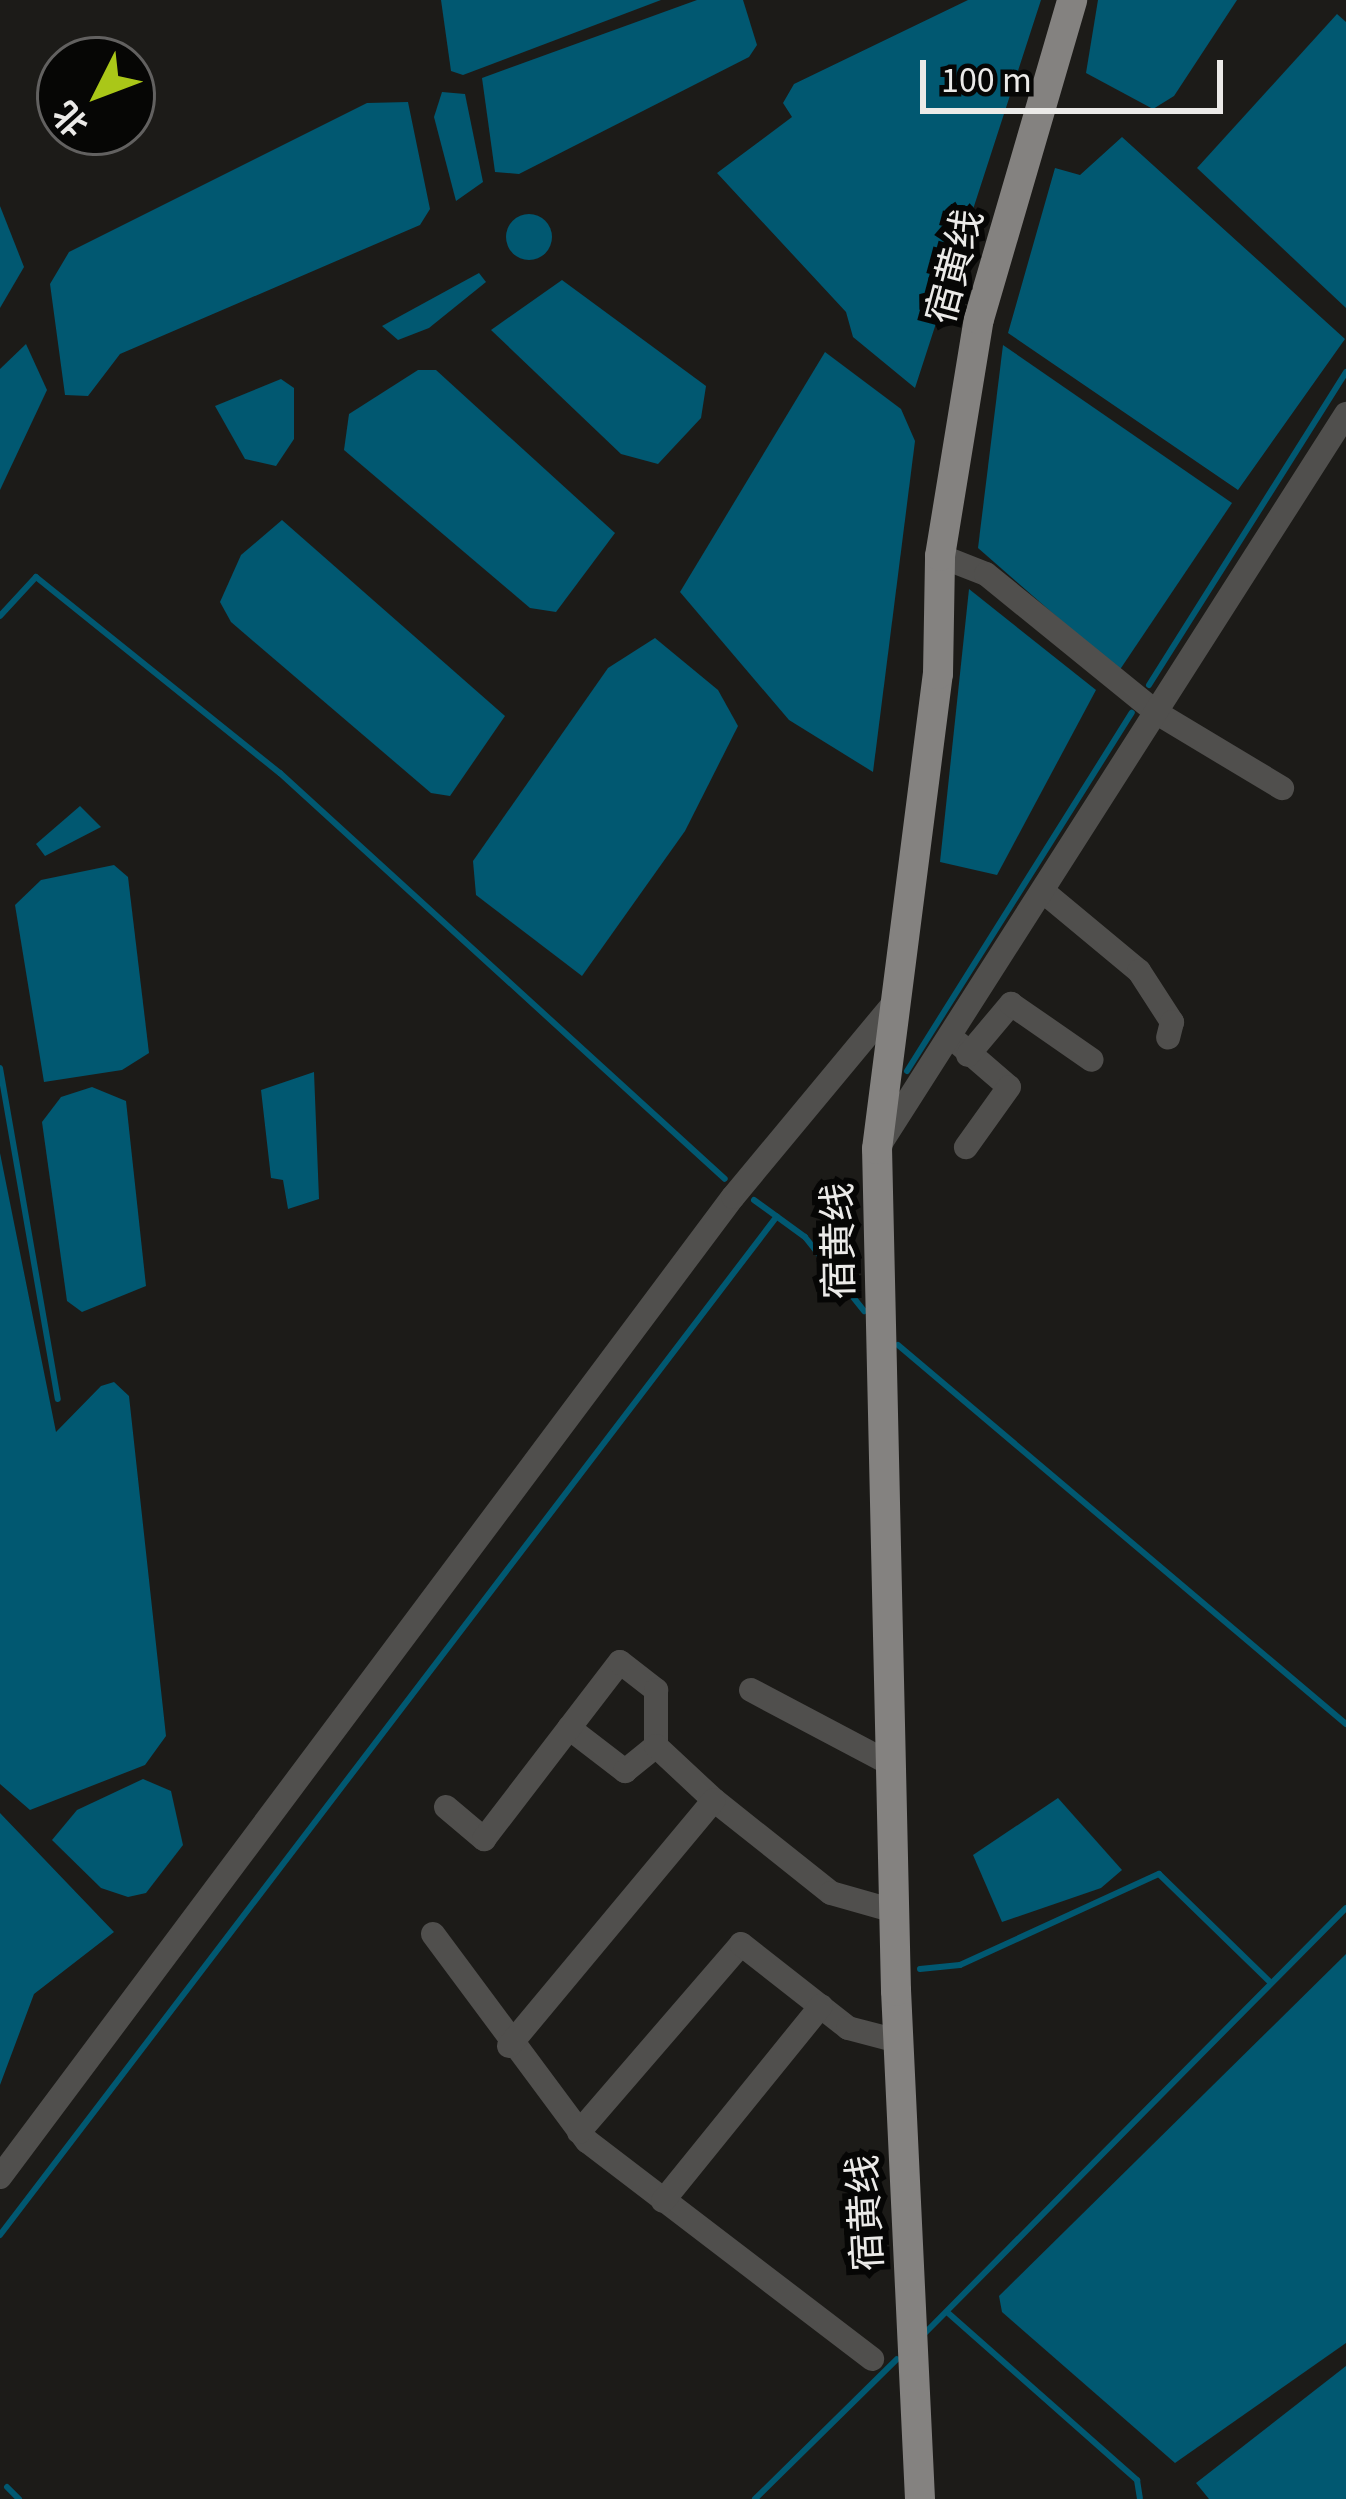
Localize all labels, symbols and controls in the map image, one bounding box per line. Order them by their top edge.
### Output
north arrow [36,36,156,156]
scale bar [926,36,1229,110]
text: 100 m [941,55,1032,106]
text: 北 [43,90,100,146]
street label: 宿黄线 [918,204,994,330]
street label: 宿黄线 [816,1182,864,1300]
street label: 宿黄线 [841,2153,893,2273]

